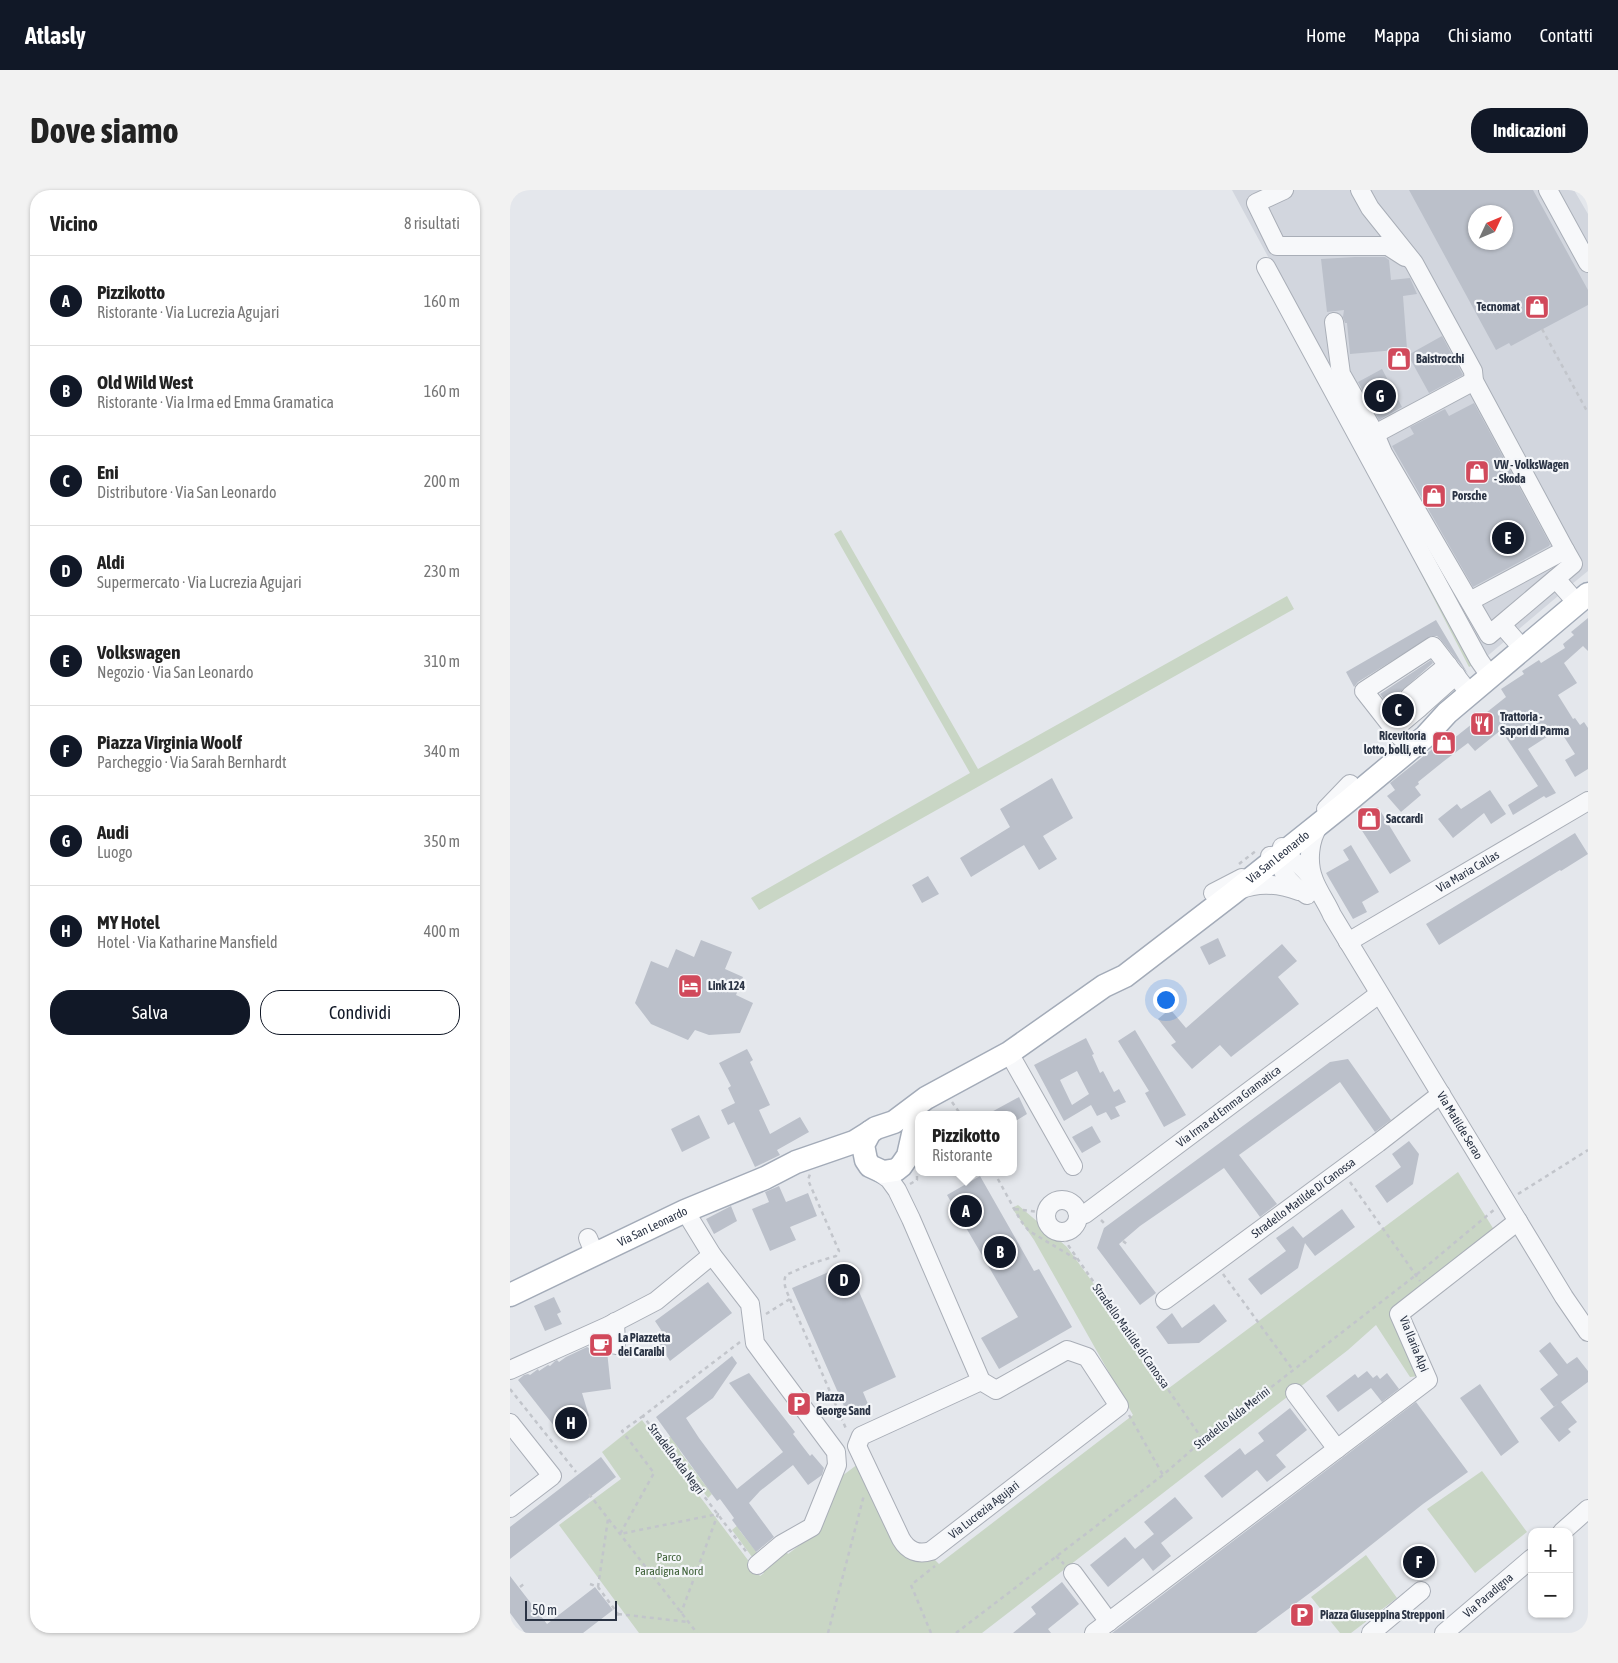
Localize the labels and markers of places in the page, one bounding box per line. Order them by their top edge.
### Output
shop icon: Tecnomat [1524,294,1550,320]
place label: Tecnomat [1476,300,1521,314]
shop icon: Baistrocchi [1386,346,1412,372]
place label: Baistrocchi [1416,352,1465,366]
pin: G [1364,377,1396,415]
place label: VW - VolksWagen - Skoda [1493,458,1569,486]
shop icon: VW - VolksWagen - Skoda [1464,459,1490,485]
shop icon: Porsche [1421,483,1447,509]
place label: Porsche [1452,489,1487,503]
pin: E [1492,519,1524,557]
pin: C [1382,691,1414,729]
place label: Trattoria - Sapori di Parma [1500,710,1569,738]
restaurant icon: Trattoria - Sapori di Parma [1469,711,1495,737]
place label: Ricevitoria lotto, bolli, etc [1364,729,1427,757]
shop icon: Ricevitoria lotto, bolli, etc [1431,730,1457,756]
shop icon: Saccardi [1356,806,1382,832]
place label: Saccardi [1386,812,1423,826]
hotel icon: Link 124 [677,973,703,999]
place label: Link 124 [708,979,745,993]
pin: A [950,1192,982,1230]
pin: B [984,1233,1016,1271]
pin: D [828,1261,860,1299]
place label: La Piazzetta dei Caraibi [618,1331,671,1359]
cafe icon: La Piazzetta dei Caraibi [588,1332,614,1358]
place label: Piazza George Sand [816,1390,871,1418]
parking icon: Piazza George Sand [786,1391,812,1417]
pin: H [555,1404,587,1442]
pin: F [1403,1543,1435,1581]
parking icon: Piazza Giuseppina Strepponi [1289,1602,1315,1628]
place label: Piazza Giuseppina Strepponi [1320,1608,1445,1622]

